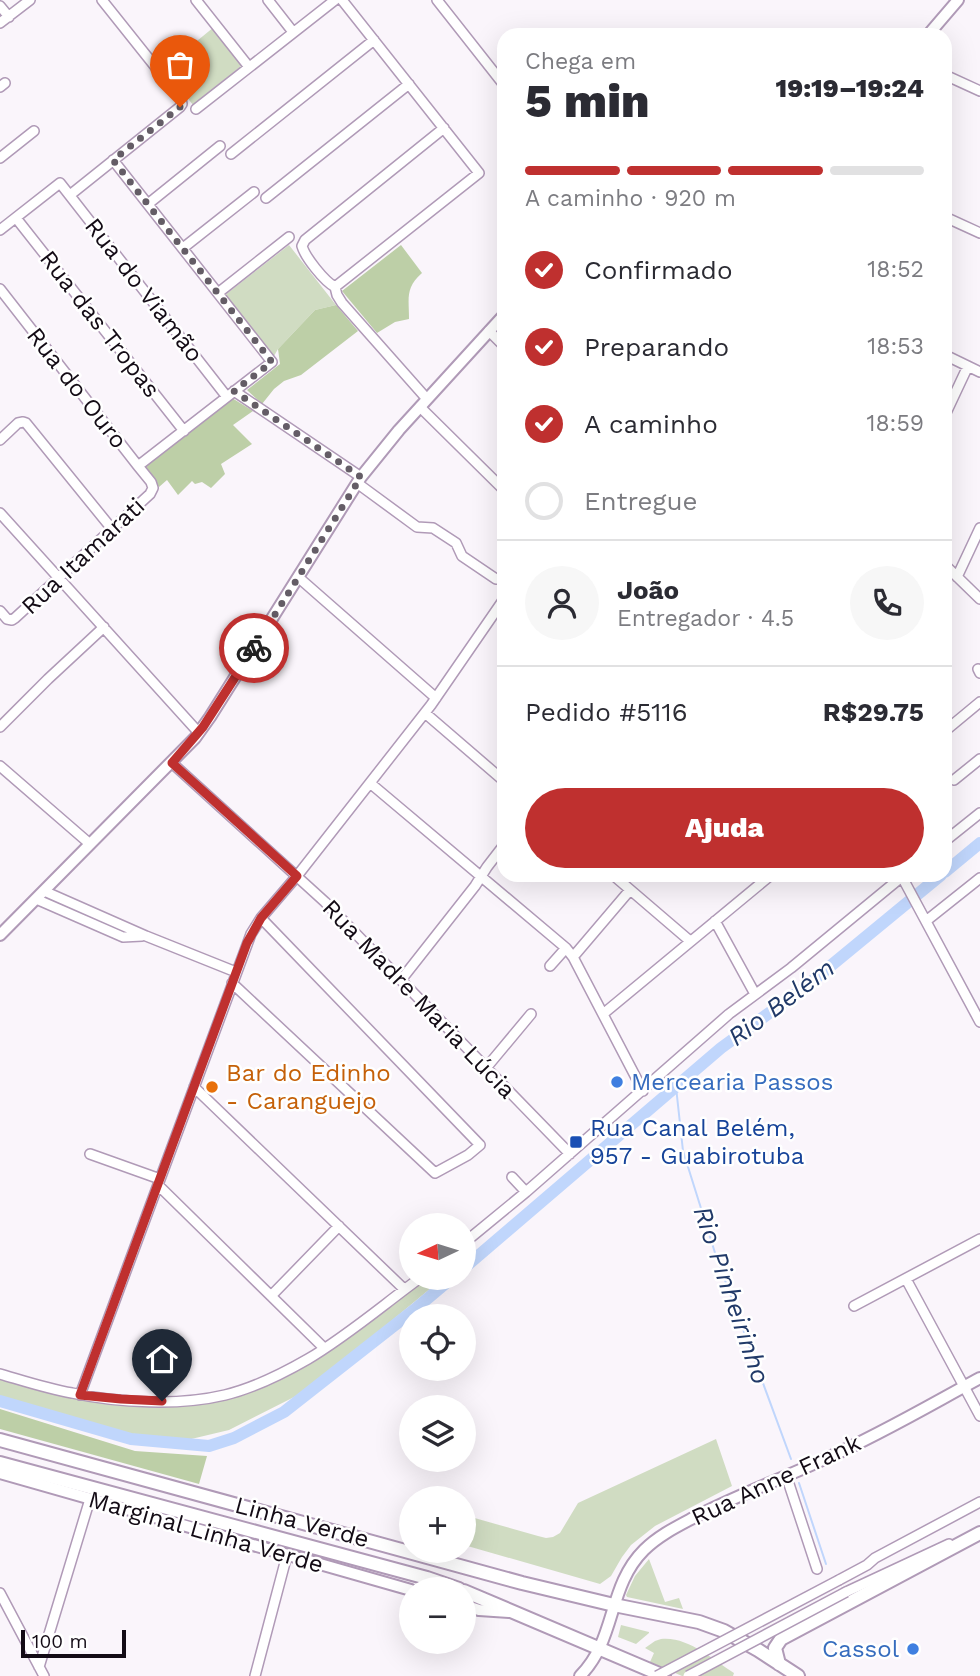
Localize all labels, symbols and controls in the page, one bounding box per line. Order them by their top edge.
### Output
pin [150,35,210,107]
icon: bag [161,46,199,84]
text: Chega em [525,48,636,75]
text: 19:19–19:24 [776,73,924,103]
text: 5 min [525,74,650,128]
text: A caminho · 920 m [525,185,736,212]
street label: Rua do Viamão [79,212,209,368]
street label: Rua das Tropas [34,245,166,403]
icon: check [525,251,563,289]
text: Confirmado [584,255,733,285]
text: 18:52 [867,256,924,283]
street label: Rua do Ouro [21,322,133,454]
icon: check [525,328,563,366]
text: Preparando [584,332,729,362]
text: 18:53 [867,333,924,360]
icon: check [525,405,563,443]
text: A caminho [584,409,718,439]
text: 18:59 [866,410,924,437]
text: Entregue [584,486,697,516]
street label: Rua Itamarati [16,492,150,620]
button: person [525,566,599,640]
button: phone [850,566,924,640]
text: João [617,575,679,605]
text: Entregador · 4.5 [617,605,794,632]
courier [219,613,289,683]
icon: bike [235,629,273,667]
text: Pedido #5116 [525,697,687,727]
text: R$29.75 [823,697,924,727]
button: Ajuda [525,788,924,868]
street label: Rua Madre Maria Lúcia [317,894,521,1104]
water label: Rio Belém [722,952,840,1052]
place label: Bar do Edinho - Caranguejo [226,1059,391,1115]
place label: Mercearia Passos [631,1068,833,1096]
marker: Mercearia Passos [609,1074,625,1090]
marker: Bar do Edinho - Caranguejo [204,1079,220,1095]
place label: Rua Canal Belém, 957 - Guabirotuba [590,1114,804,1170]
marker: Rua Canal Belém, 957 - Guabirotuba [568,1134,584,1150]
water label: Rio Pinheirinho [688,1202,776,1388]
north arrow [399,1213,476,1290]
map controls [399,1213,476,1654]
button: locate [399,1304,476,1381]
pin [132,1329,192,1401]
icon: home [143,1340,181,1378]
button: layers [399,1395,476,1472]
street label: Rua Anne Frank [687,1428,865,1531]
street label: Marginal Linha Verde [85,1485,327,1579]
button: + [399,1486,476,1563]
street label: Linha Verde [232,1491,372,1553]
button: − [399,1577,476,1654]
scale bar [21,1627,126,1659]
text: 100 m [32,1630,88,1653]
place label: Cassol [822,1635,900,1663]
marker: Cassol [905,1641,921,1657]

